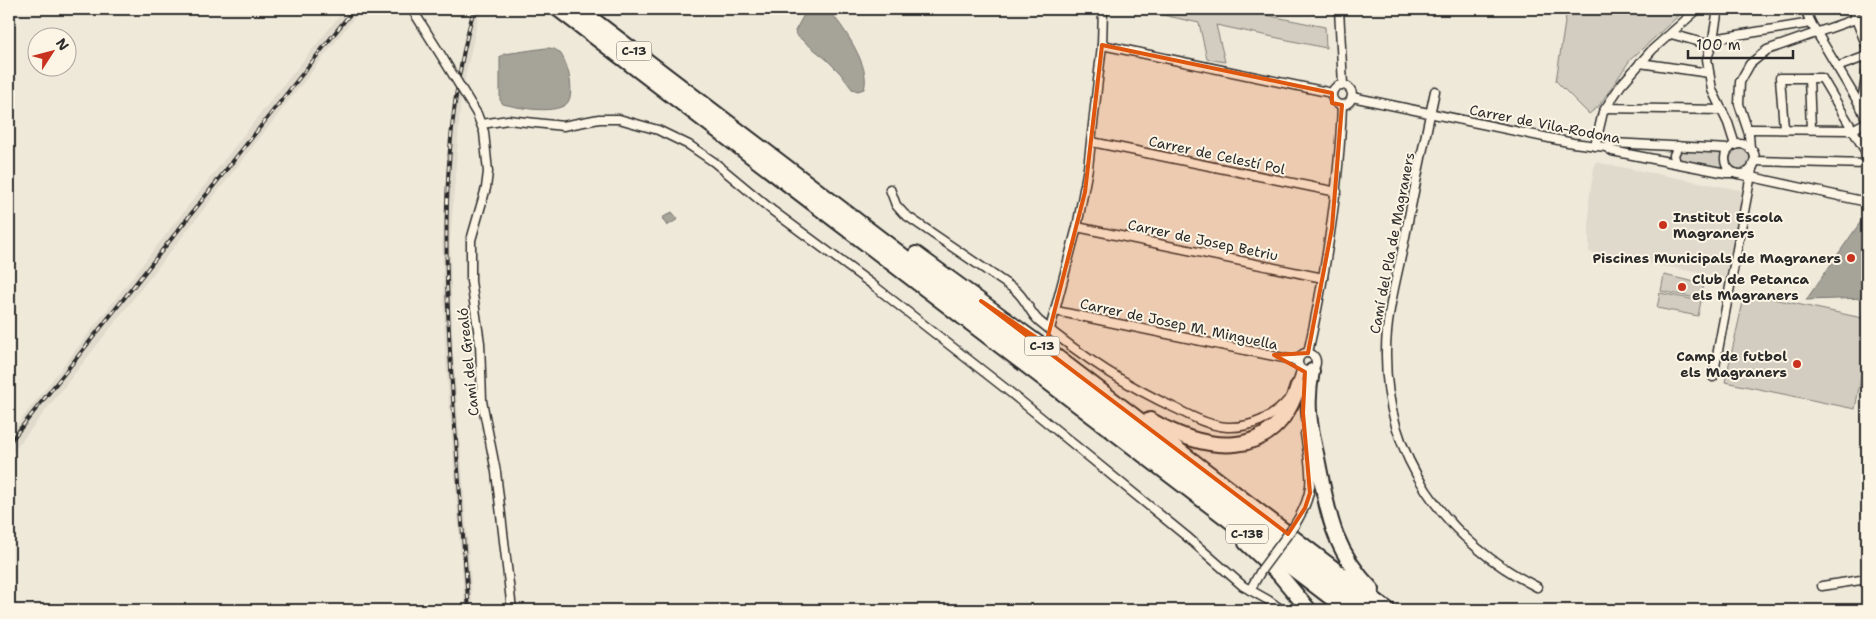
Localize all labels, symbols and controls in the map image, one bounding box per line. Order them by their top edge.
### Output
north arrow [28,28,78,78]
scale bar [1688,28,1794,60]
text: N [52,35,73,54]
text: 100 m [1696,35,1741,55]
road number: C-13 [616,41,652,60]
street label: Carrer de Vila-Rodona [1468,101,1622,148]
street label: Carrer de Celestí Pol [1147,132,1288,178]
street label: Camí del Pla de Magraners [1366,151,1418,335]
place label: Institut Escola Magraners [1673,208,1783,242]
street label: Carrer de Josep Betriu [1126,215,1280,265]
marker: Institut Escola Magraners [1657,219,1669,231]
place label: Piscines Municipals de Magraners [1592,249,1841,267]
marker: Piscines Municipals de Magraners [1845,252,1857,264]
place label: Club de Petanca els Magraners [1692,270,1810,304]
marker: Club de Petanca els Magraners [1676,281,1688,293]
street label: Carrer de Josep M. Minguella [1078,294,1280,354]
street label: Camí del Grealó [453,307,483,417]
road number: C-13 [1024,336,1060,356]
place label: Camp de futbol els Magraners [1676,347,1787,381]
marker: Camp de futbol els Magraners [1791,358,1803,370]
road number: C-13B [1226,524,1268,544]

